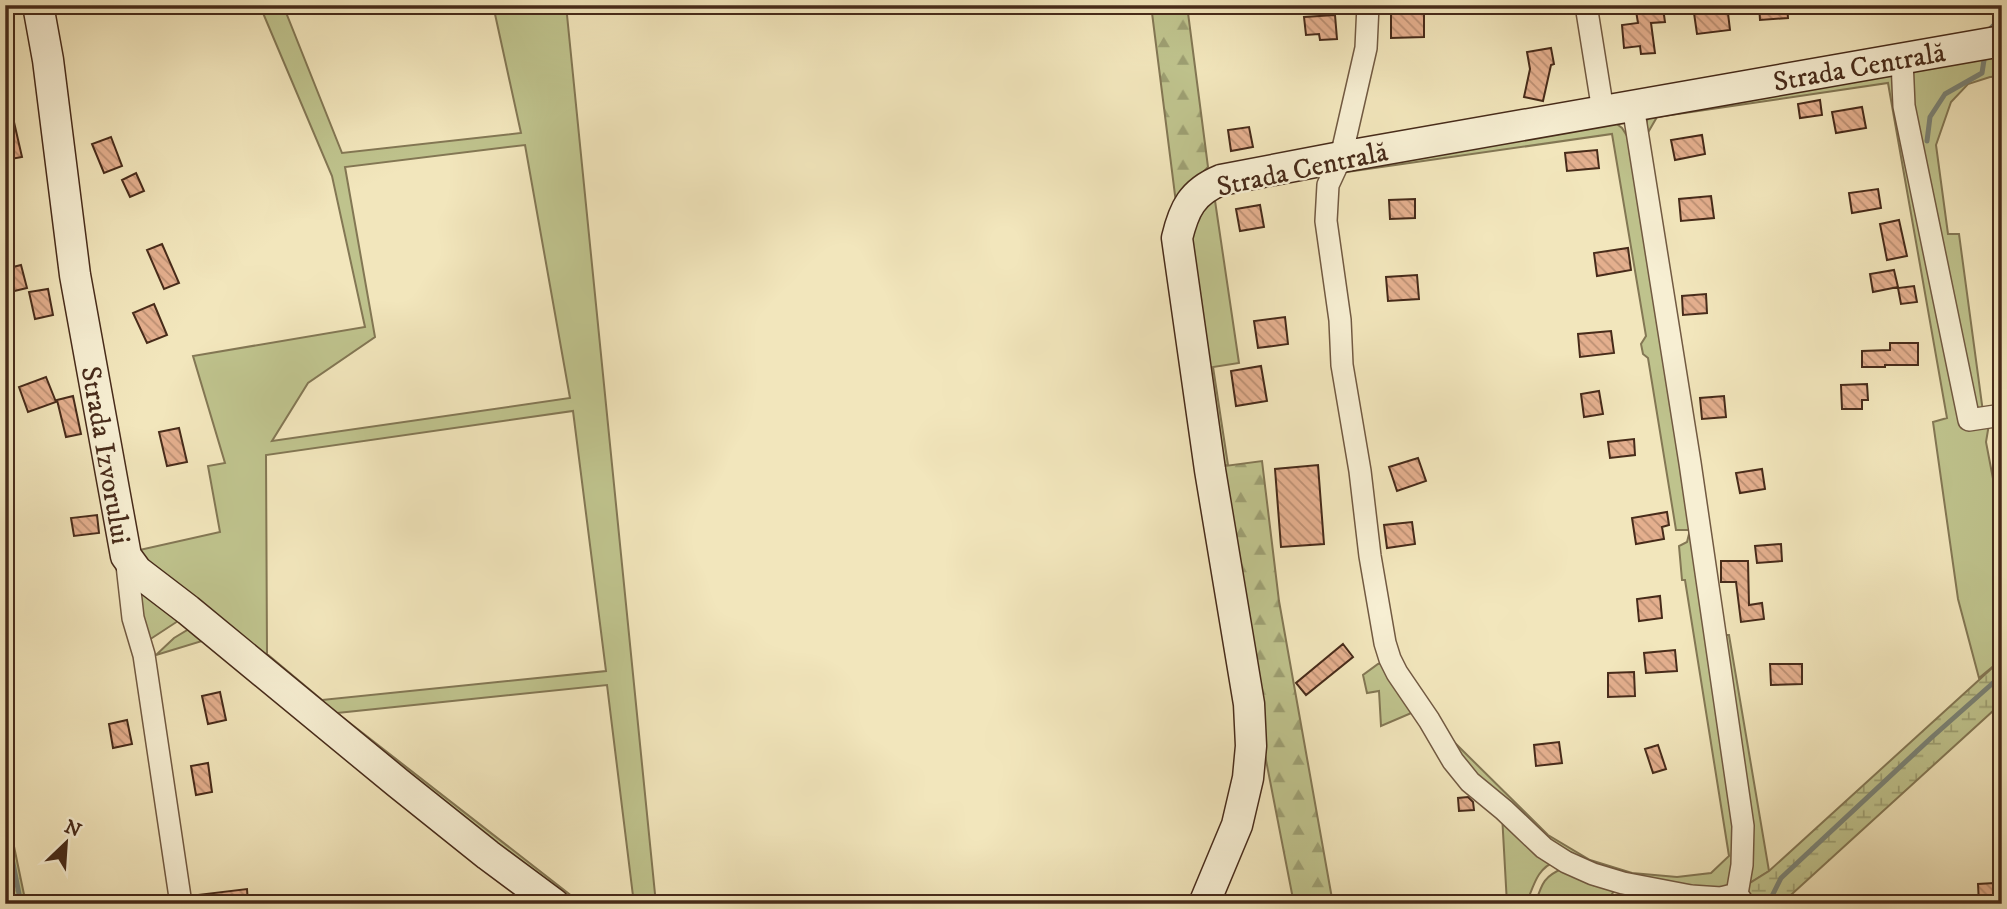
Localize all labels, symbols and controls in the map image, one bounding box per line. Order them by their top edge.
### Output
street label: Strada Centrală [1770,35,1948,100]
street label: Strada Centrală [1214,134,1391,205]
street label: Strada Izvorului [73,363,138,547]
north arrow [32,808,102,878]
text: N [61,815,85,843]

